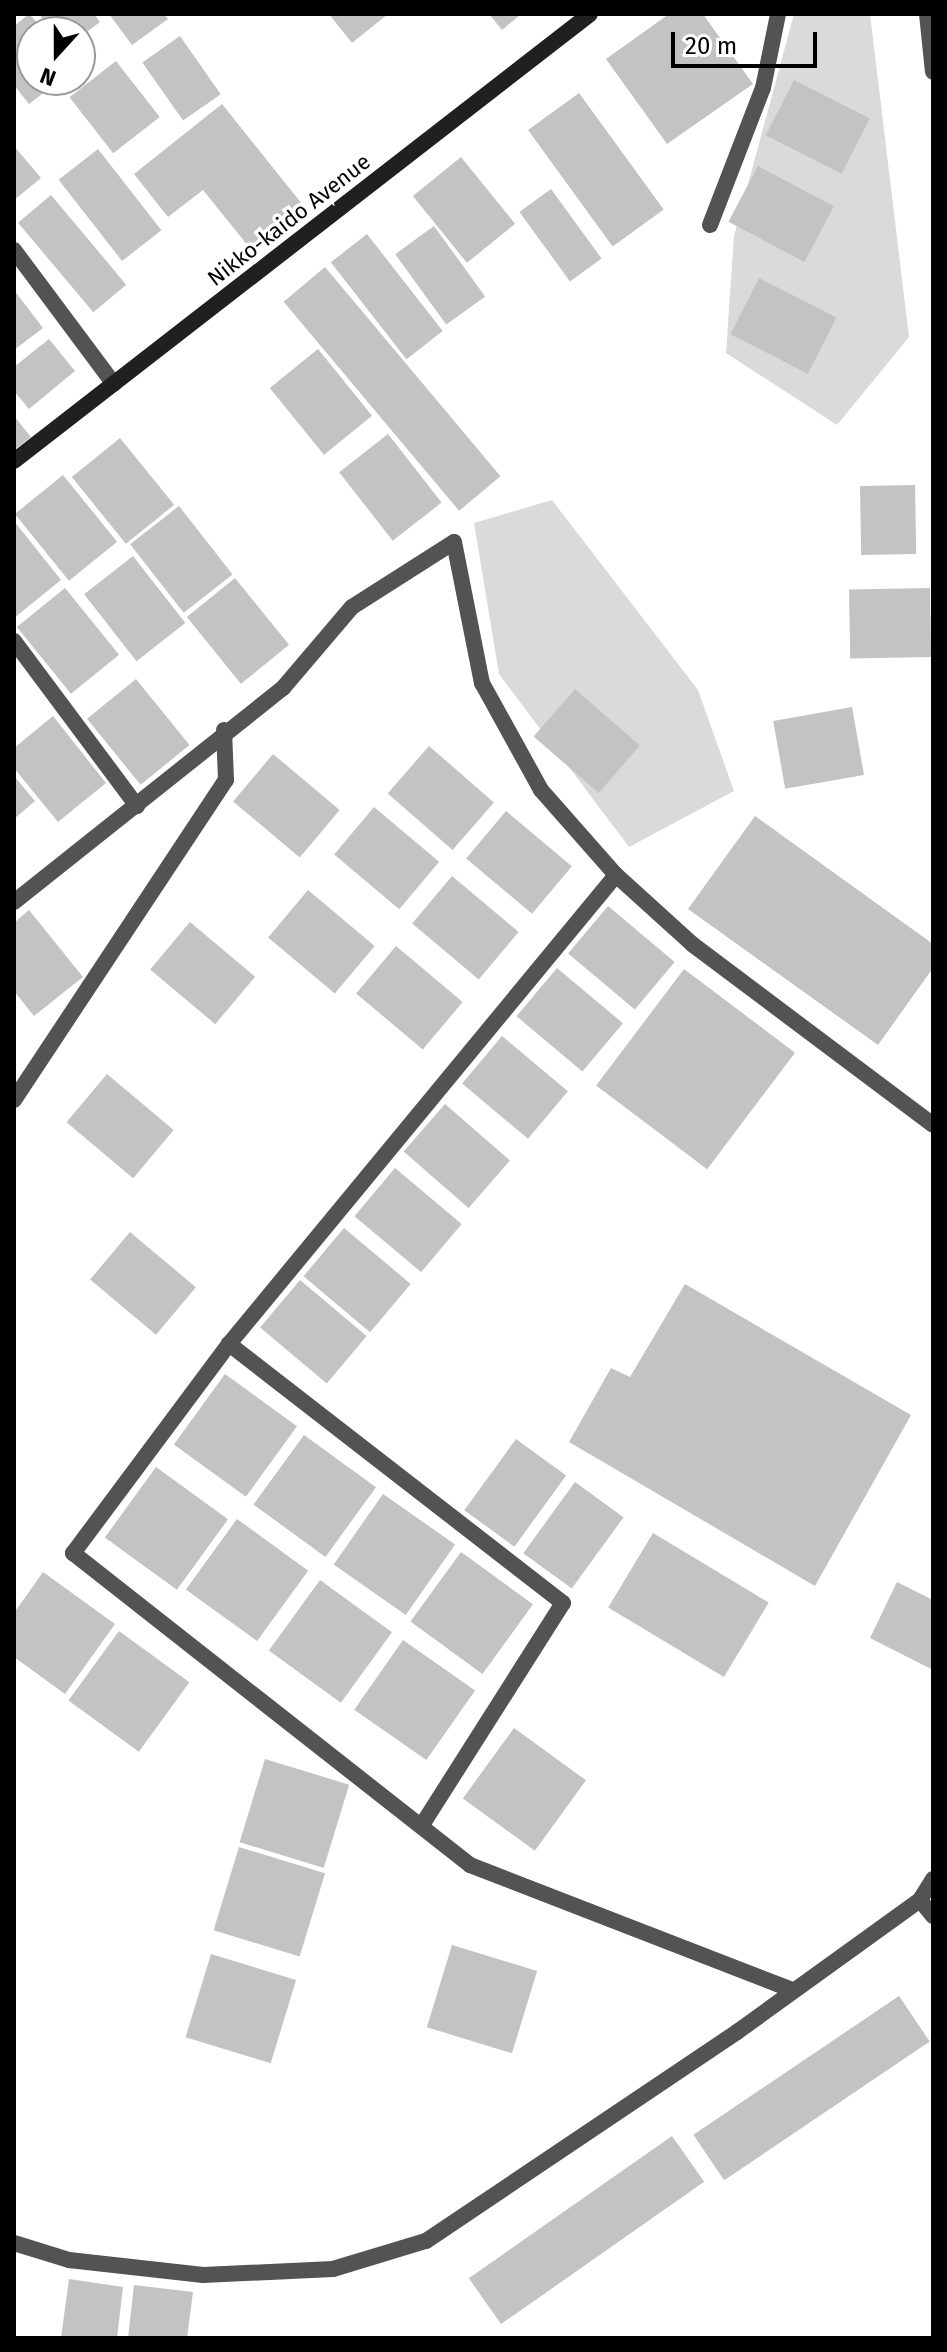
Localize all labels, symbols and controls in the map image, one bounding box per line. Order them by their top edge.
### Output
north arrow [16,16,96,96]
scale bar [675,16,821,66]
text: 20 m [685,32,737,60]
text: N [36,62,60,92]
street label: Nikko-kaido Avenue [202,148,376,292]

